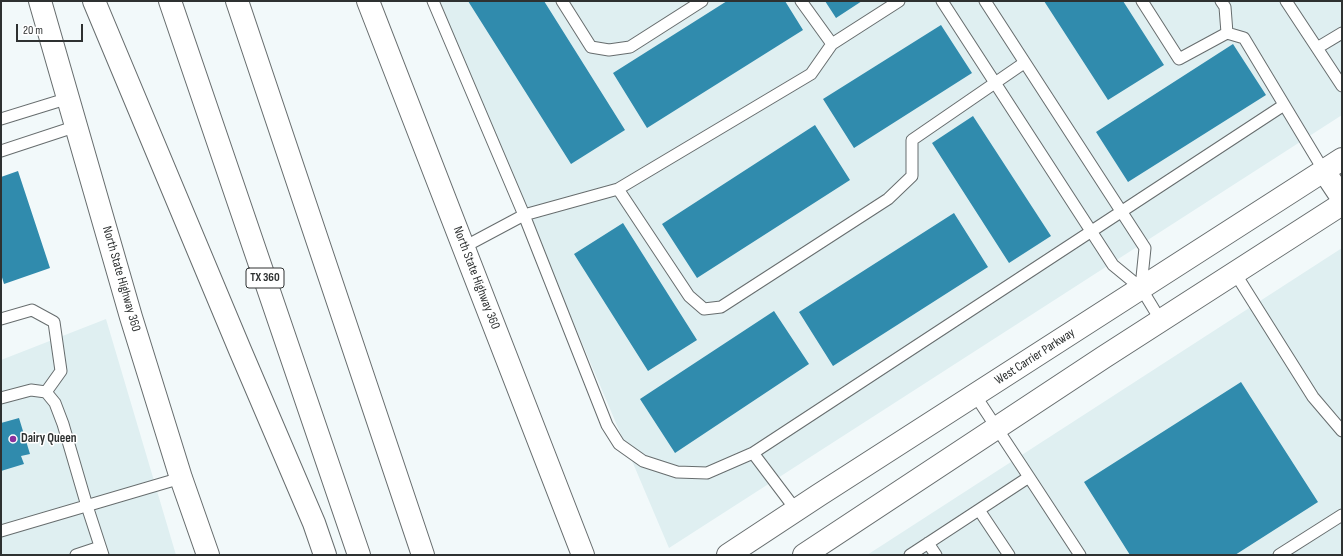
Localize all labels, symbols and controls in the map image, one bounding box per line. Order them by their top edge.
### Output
scale bar [18,16,85,42]
text: 20 m [23,23,43,38]
street label: North State Highway 360 [98,224,144,334]
street label: North State Highway 360 [449,224,503,332]
road number: TX 360 [246,268,284,288]
street label: West Carrier Parkway [992,325,1078,389]
place label: Dairy Queen [21,431,77,447]
marker: Dairy Queen [8,434,18,444]

